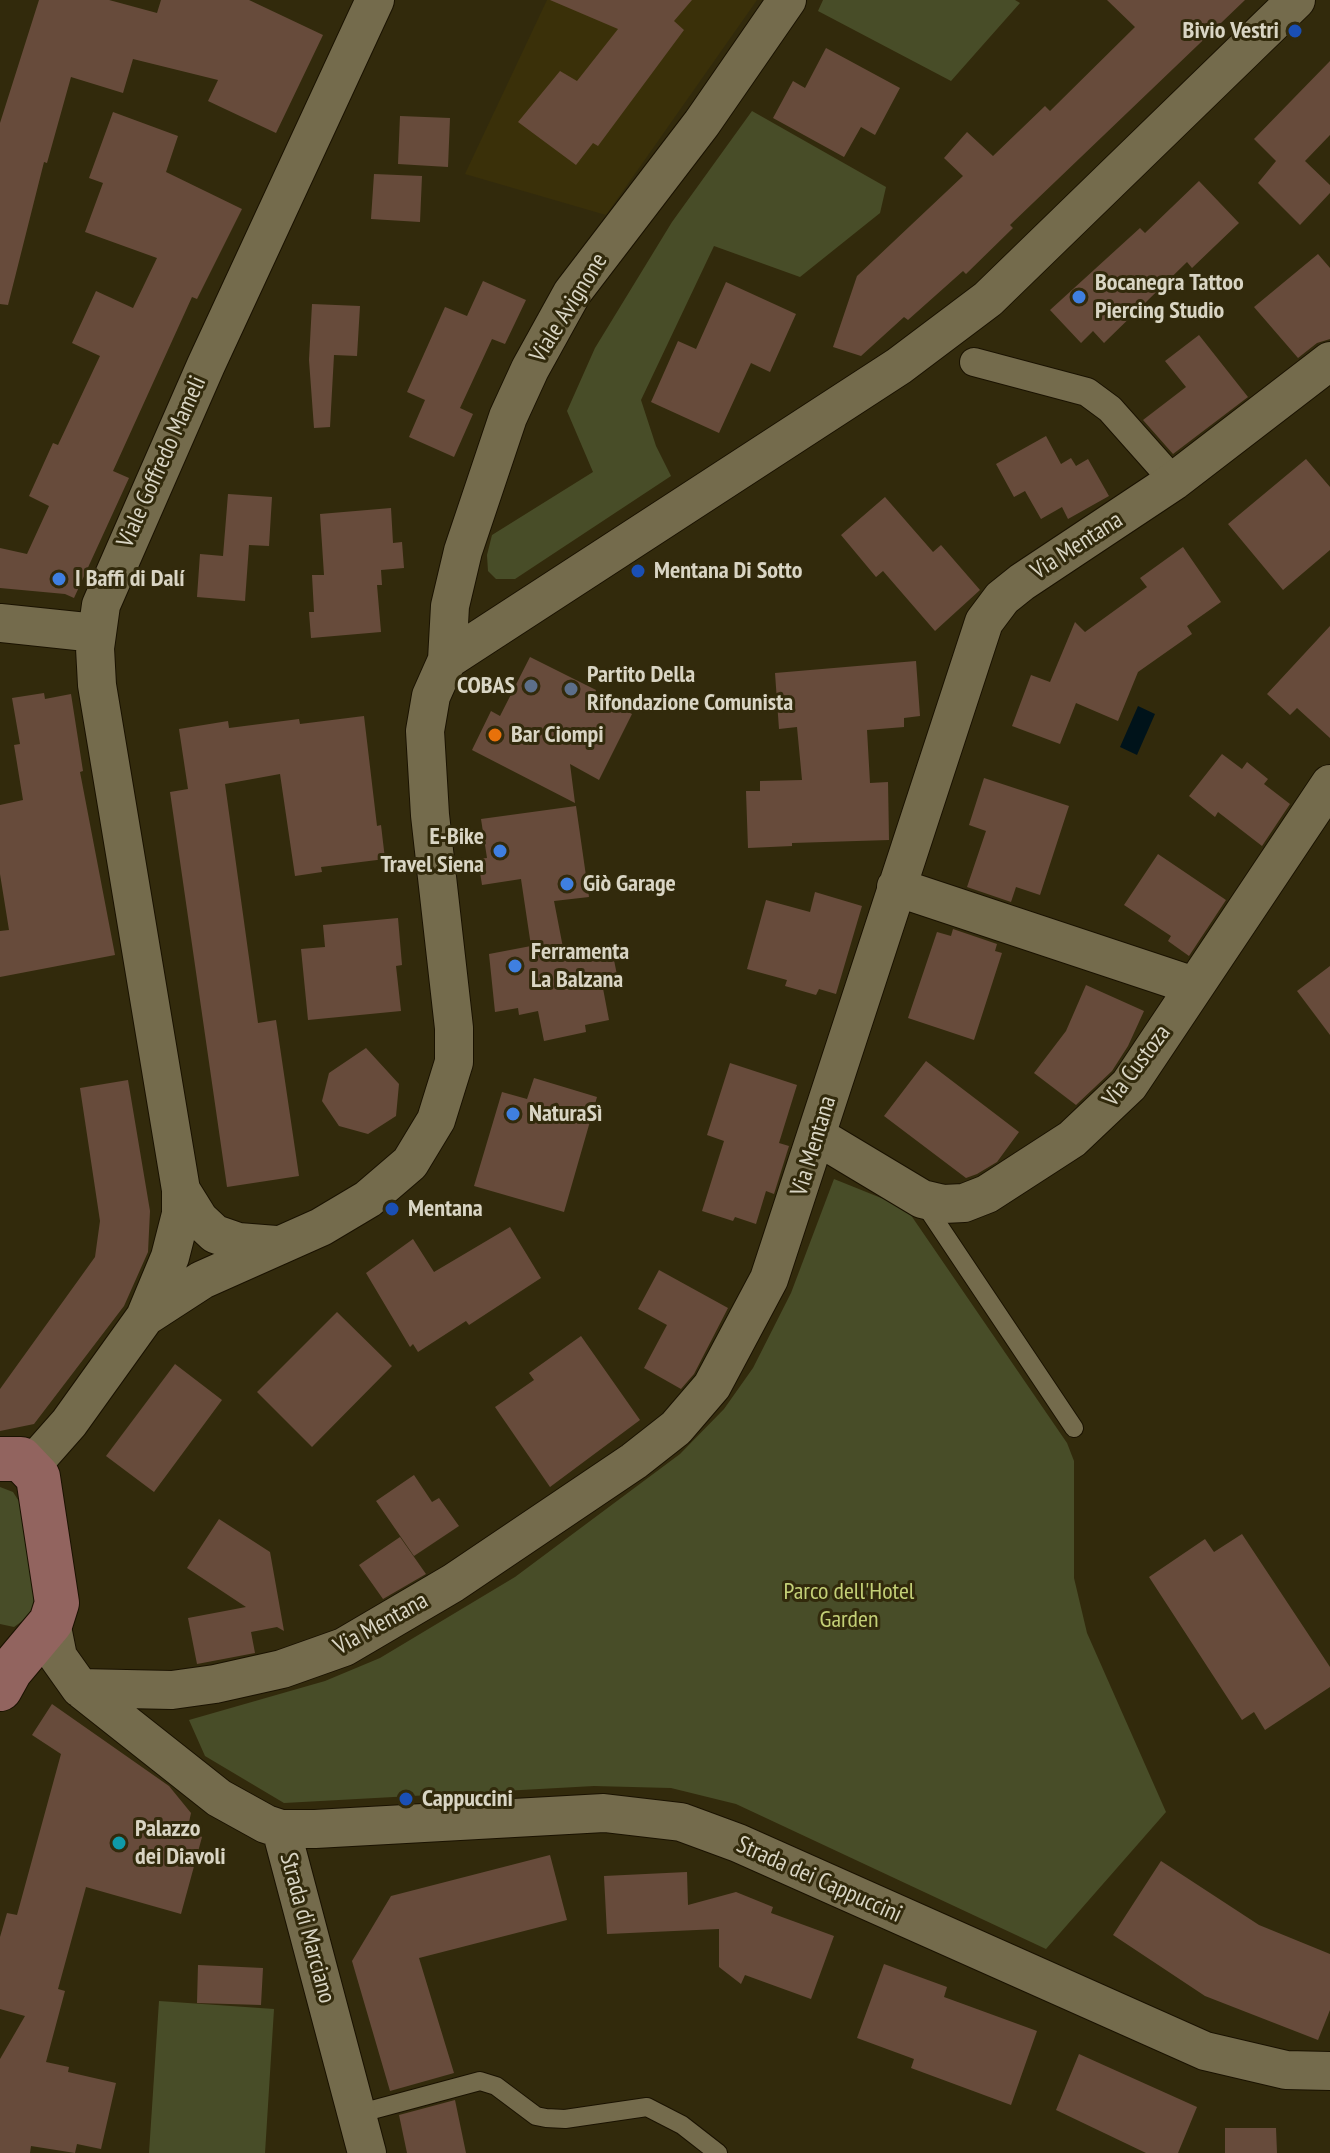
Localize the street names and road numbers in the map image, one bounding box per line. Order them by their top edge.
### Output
street label: Viale Avignone [524,248,614,368]
street label: Viale Goffredo Mameli [111,372,213,552]
street label: Via Mentana [1026,506,1128,586]
street label: Via Custoza [1097,1019,1177,1113]
street label: Via Mentana [785,1093,843,1199]
street label: Via Mentana [329,1586,433,1662]
street label: Strada dei Cappuccini [732,1831,906,1929]
street label: Strada di Marciano [273,1850,341,2006]

